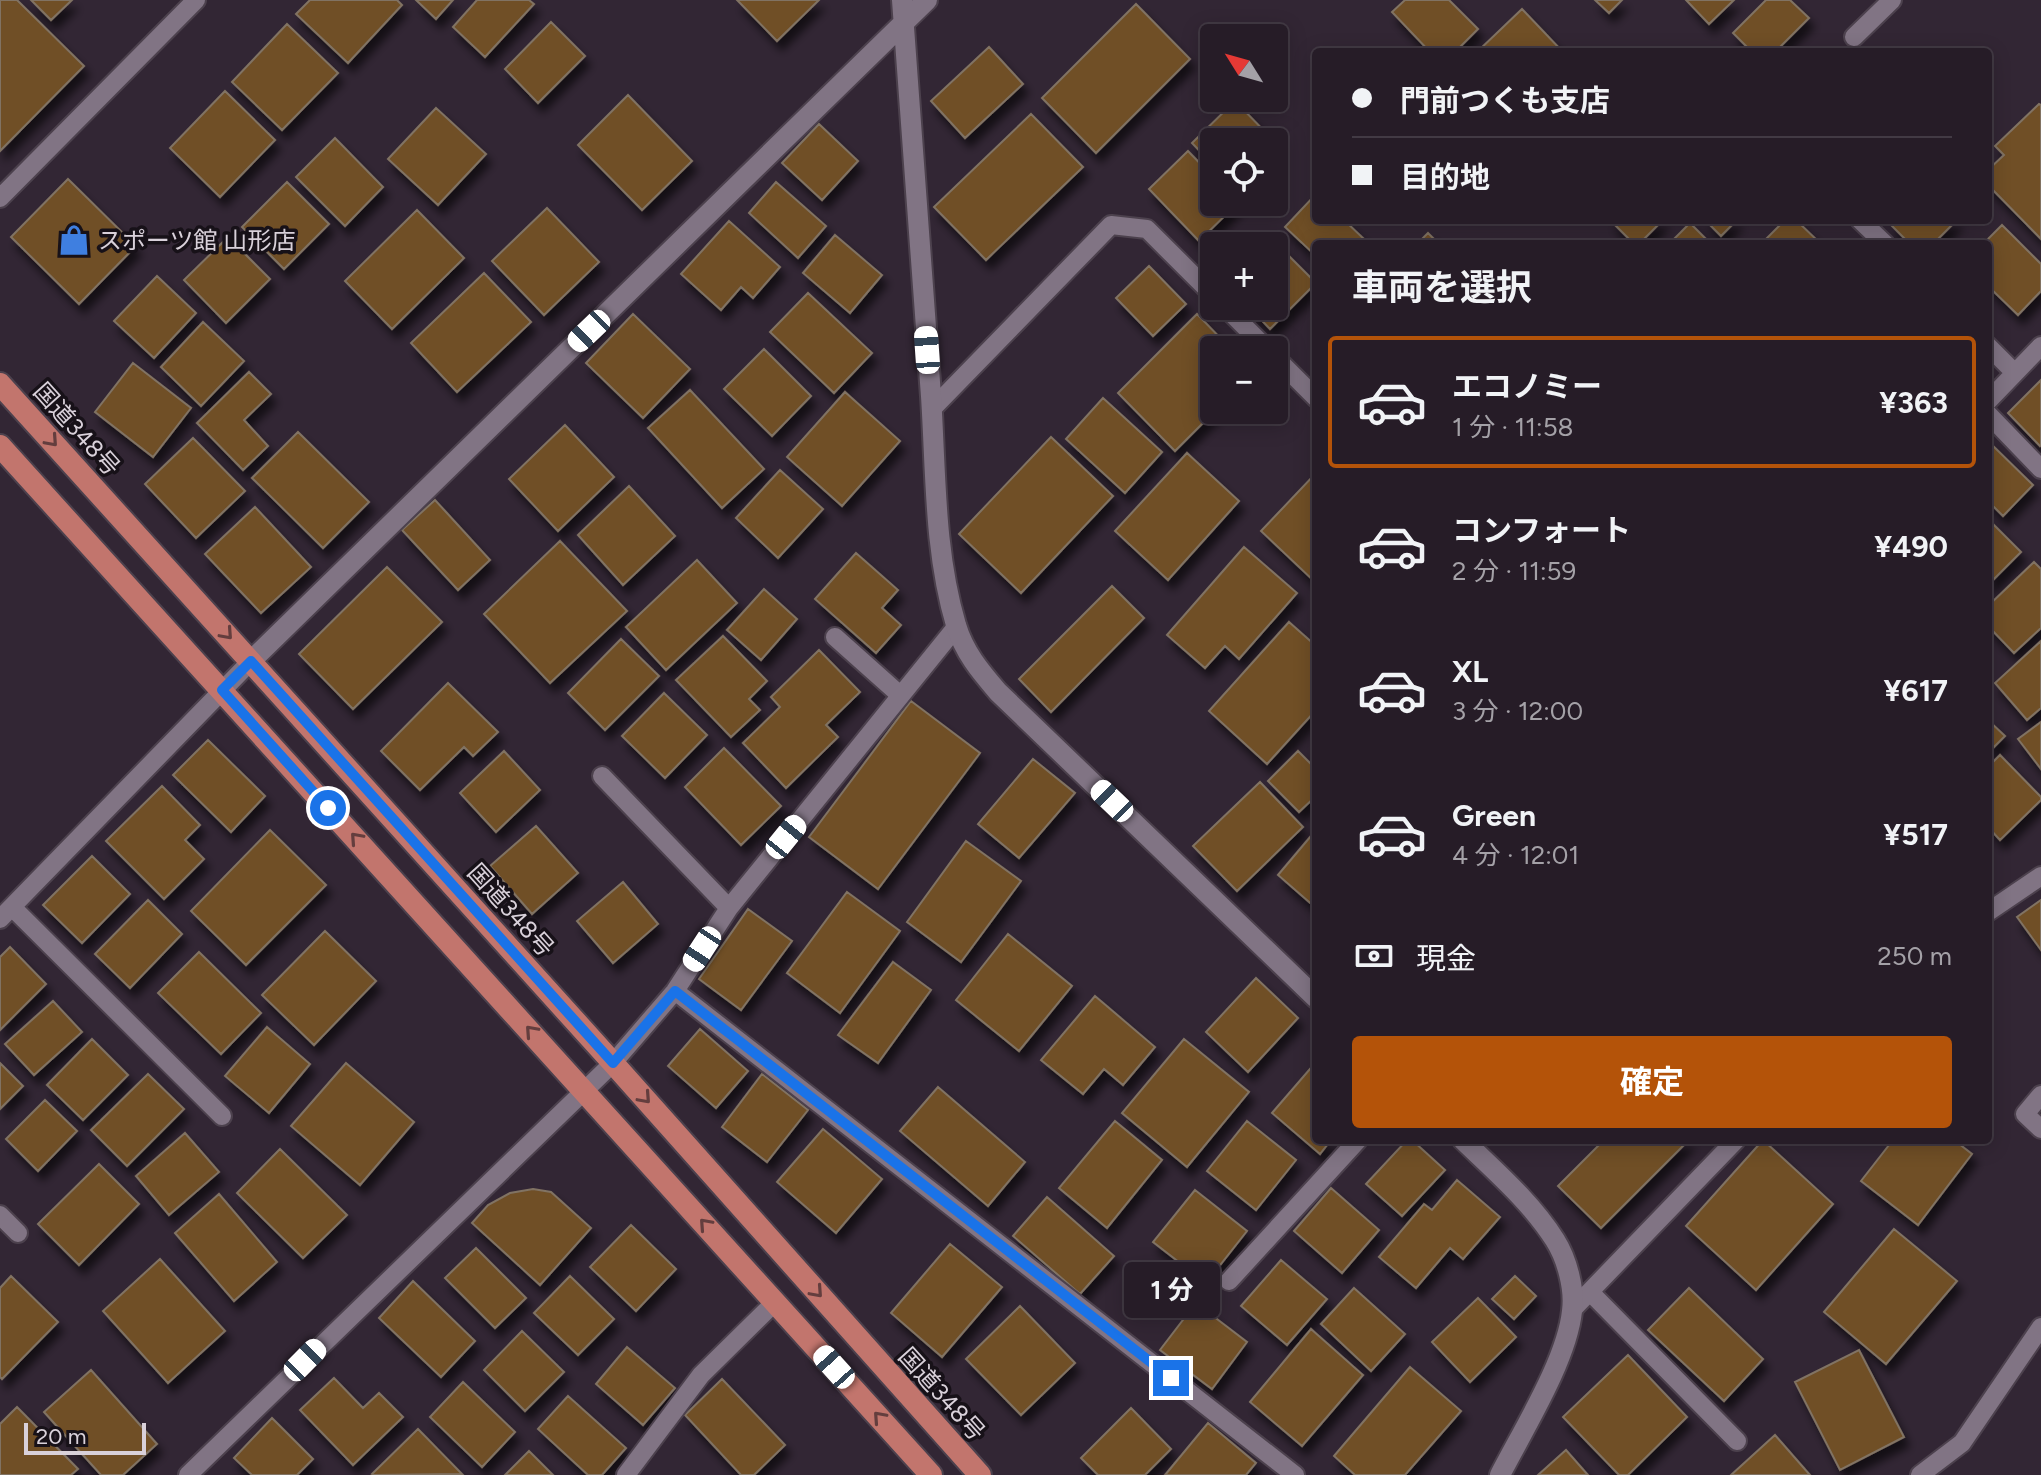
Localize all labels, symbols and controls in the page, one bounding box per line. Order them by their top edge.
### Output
north arrow [1200,24,1288,112]
map controls [1200,24,1288,424]
text: 門前つくも支店 [1400,82,1610,119]
button: locate [1200,128,1288,216]
text: 目的地 [1400,159,1490,196]
shop icon: スポーツ館 山形店 [57,223,91,257]
place label: スポーツ館 山形店 [98,226,295,255]
button: + [1200,232,1288,320]
text: 車両を選択 [1352,266,1532,309]
car [563,306,615,356]
car [913,325,941,375]
button: − [1200,336,1288,424]
icon: car [1356,366,1428,438]
text: エコノミー [1452,368,1602,405]
street label: 国道348号 [28,377,126,481]
text: ¥363 [1879,384,1948,421]
text: 1 分 · 11:58 [1452,411,1574,443]
one-way arrow [43,432,57,447]
icon: car [1356,510,1428,582]
text: コンフォート [1452,512,1631,549]
text: ¥490 [1874,528,1948,565]
text: 2 分 · 11:59 [1452,555,1576,587]
one-way arrow [217,625,231,640]
text: XL [1452,653,1488,690]
icon: car [1356,654,1428,726]
text: ¥617 [1883,672,1948,709]
text: 3 分 · 12:00 [1452,695,1583,727]
car [1086,776,1138,826]
route start [310,790,346,826]
text: Green [1452,797,1536,834]
icon: car [1356,798,1428,870]
car [762,811,810,863]
text: ¥517 [1883,816,1948,853]
one-way arrow [352,833,366,848]
text: 4 分 · 12:01 [1452,839,1579,871]
street label: 国道348号 [462,858,560,962]
car [679,922,725,976]
icon: cash [1352,934,1396,978]
text: 現金 [1416,940,1476,977]
text: 250 m [1877,940,1952,972]
one-way arrow [525,1026,540,1040]
button: 確定 [1352,1036,1952,1128]
one-way arrow [635,1088,649,1103]
one-way arrow [700,1219,714,1234]
callout: 1 分 [1123,1262,1219,1318]
text: 1 分 [1150,1274,1194,1306]
one-way arrow [808,1283,822,1298]
car [280,1335,330,1385]
car [809,1341,859,1393]
street label: 国道348号 [893,1342,991,1446]
route end [1153,1360,1189,1396]
one-way arrow [875,1412,889,1427]
scale bar [24,1419,146,1455]
text: 20 m [36,1423,87,1450]

